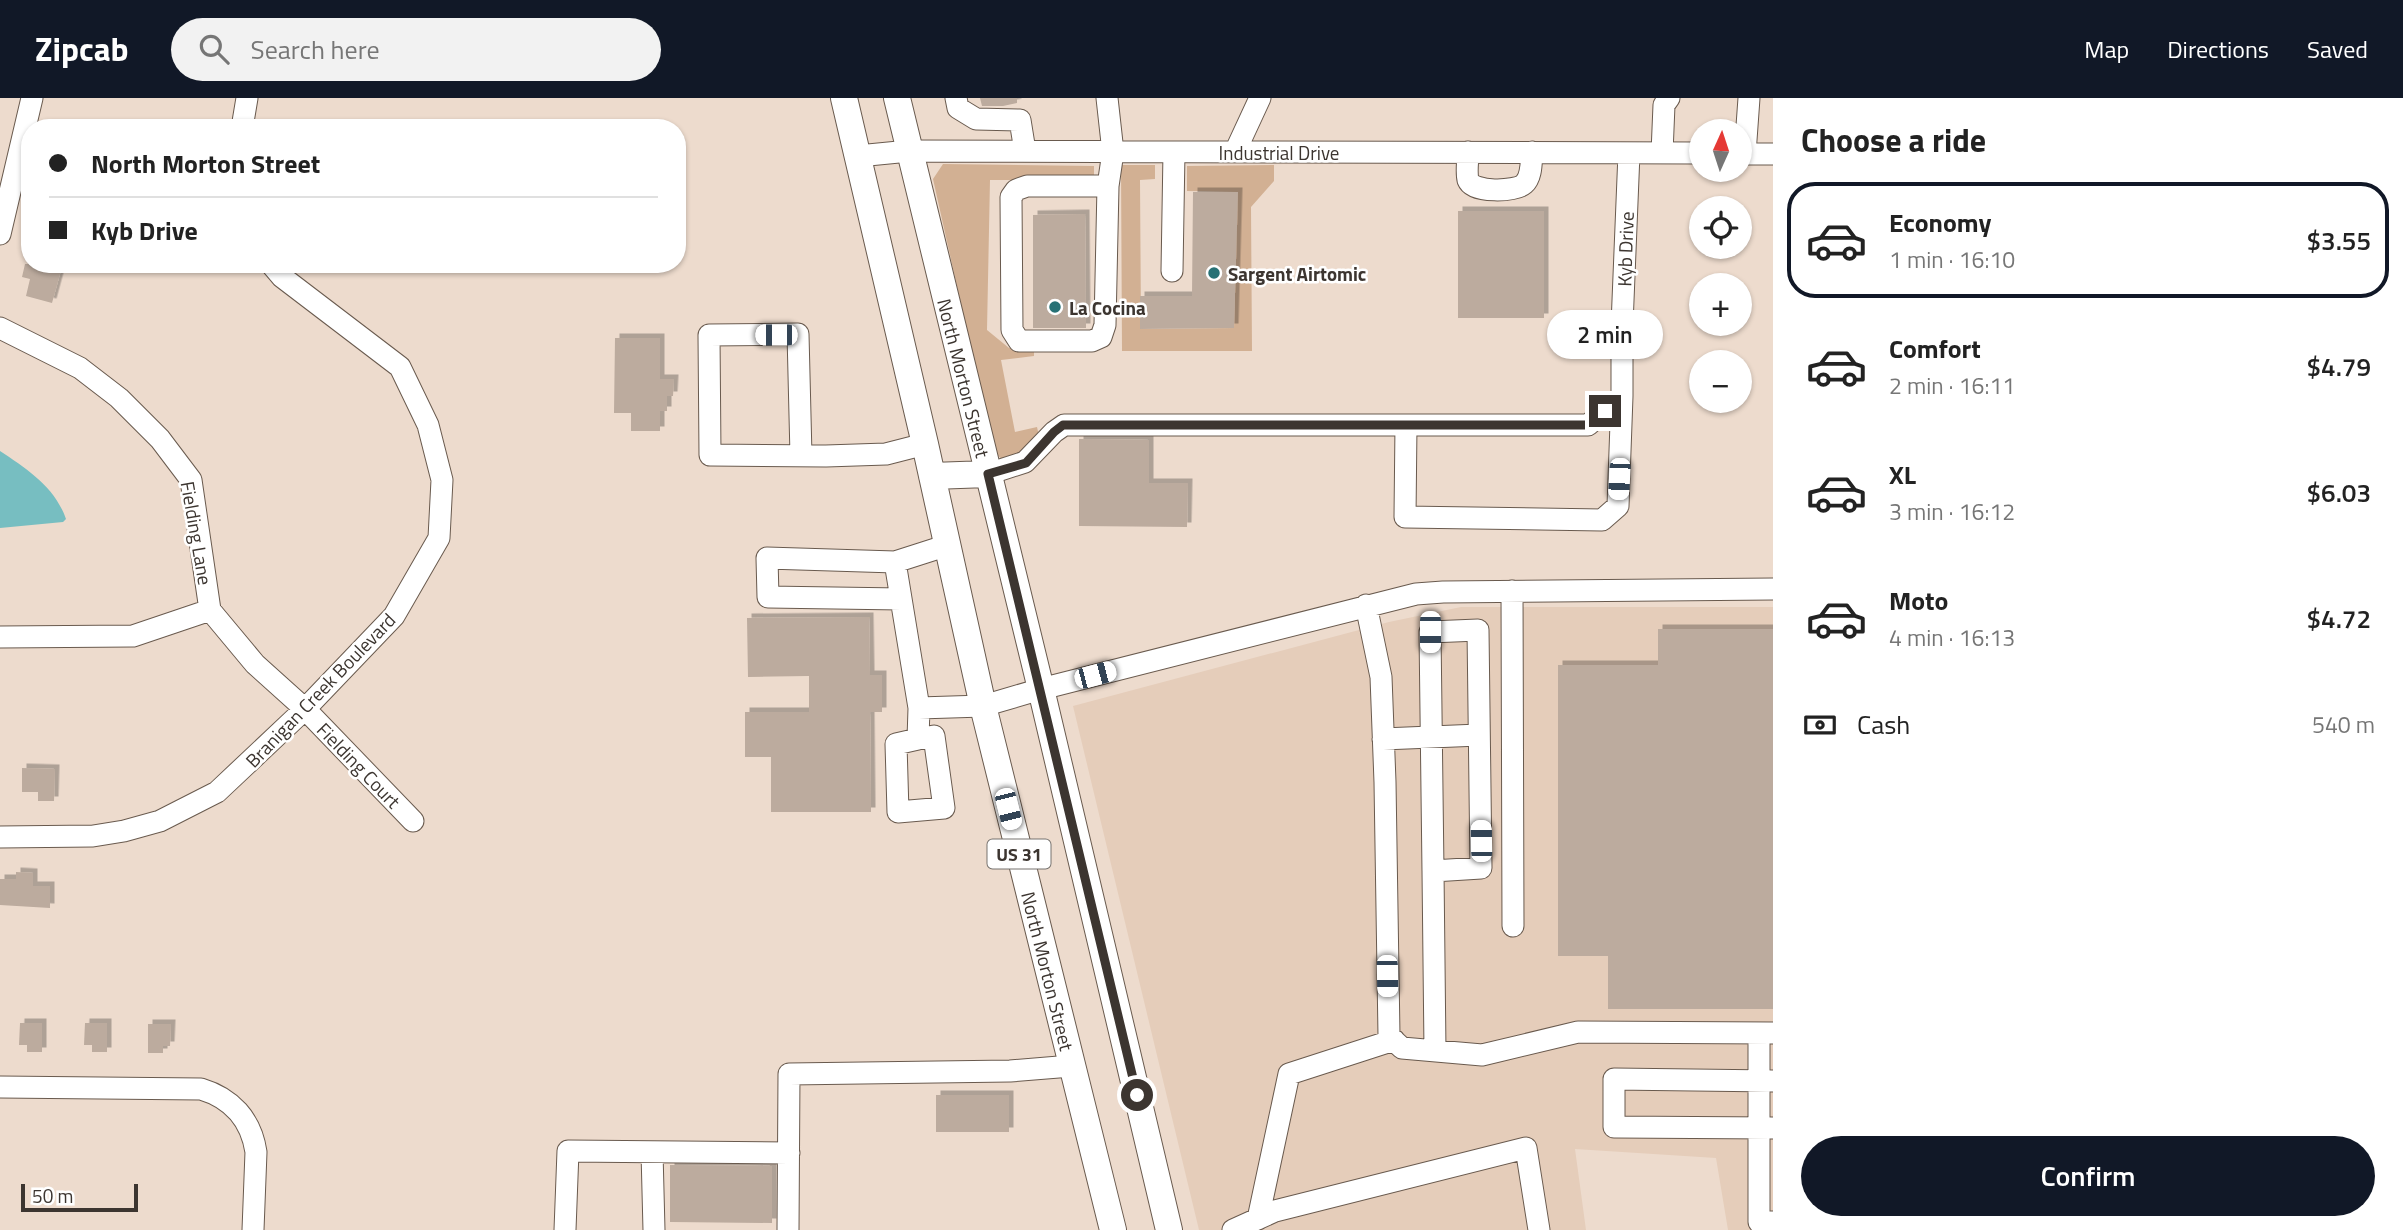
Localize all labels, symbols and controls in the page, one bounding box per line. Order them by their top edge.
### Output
search box [171,18,661,81]
text: Zipcab [35,24,129,74]
icon: search [195,30,233,68]
text: Search here [251,30,380,69]
text: Map [2084,31,2129,67]
text: Directions [2167,31,2269,67]
text: Saved [2307,31,2368,67]
text: Choose a ride [1801,116,1986,164]
north arrow [1689,119,1752,182]
map controls [1689,119,1752,413]
street label: Industrial Drive [1219,138,1339,167]
text: North Morton Street [91,144,320,183]
button: locate [1689,196,1752,259]
text: Economy [1889,203,1991,242]
icon: car [1805,209,1868,272]
text: Kyb Drive [91,211,198,250]
street label: Kyb Drive [1609,211,1641,287]
text: $3.55 [2307,221,2371,260]
text: 1 min · 16:10 [1889,242,2015,277]
place label: Sargent Airtomic [1228,259,1366,288]
marker: Sargent Airtomic [1206,265,1222,281]
button: + [1689,273,1752,336]
place label: La Cocina [1069,293,1146,322]
street label: North Morton Street [930,295,998,461]
marker: La Cocina [1047,299,1063,315]
callout: 2 min [1547,310,1663,358]
text: 2 min [1577,317,1633,352]
car [756,325,798,346]
text: Comfort [1889,329,1981,368]
icon: car [1805,335,1868,398]
text: $4.79 [2307,347,2371,386]
button: − [1689,350,1752,413]
text: 2 min · 16:11 [1889,368,2015,403]
route end [1589,395,1621,427]
text: XL [1889,455,1916,494]
car [1608,457,1631,501]
icon: car [1805,461,1868,524]
text: $6.03 [2307,473,2371,512]
street label: Fielding Lane [174,479,220,587]
text: 3 min · 16:12 [1889,494,2015,529]
text: Moto [1889,581,1948,620]
icon: car [1805,587,1868,650]
text: $4.72 [2307,599,2371,638]
street label: Branigan Creek Boulevard [238,606,402,774]
car [1420,611,1441,653]
text: 4 min · 16:13 [1889,620,2015,655]
car [1072,659,1119,691]
text: Cash [1857,705,1910,744]
icon: cash [1801,706,1839,744]
text: 540 m [2312,707,2375,742]
street label: Fielding Court [310,715,408,815]
car [993,786,1024,832]
car [1471,820,1492,862]
road number: US 31 [988,840,1050,868]
street label: North Morton Street [1014,888,1082,1054]
car [1377,955,1398,997]
route start [1121,1079,1153,1111]
button: Confirm [1801,1136,2375,1216]
scale bar [21,1181,138,1213]
text: 50 m [32,1181,73,1210]

